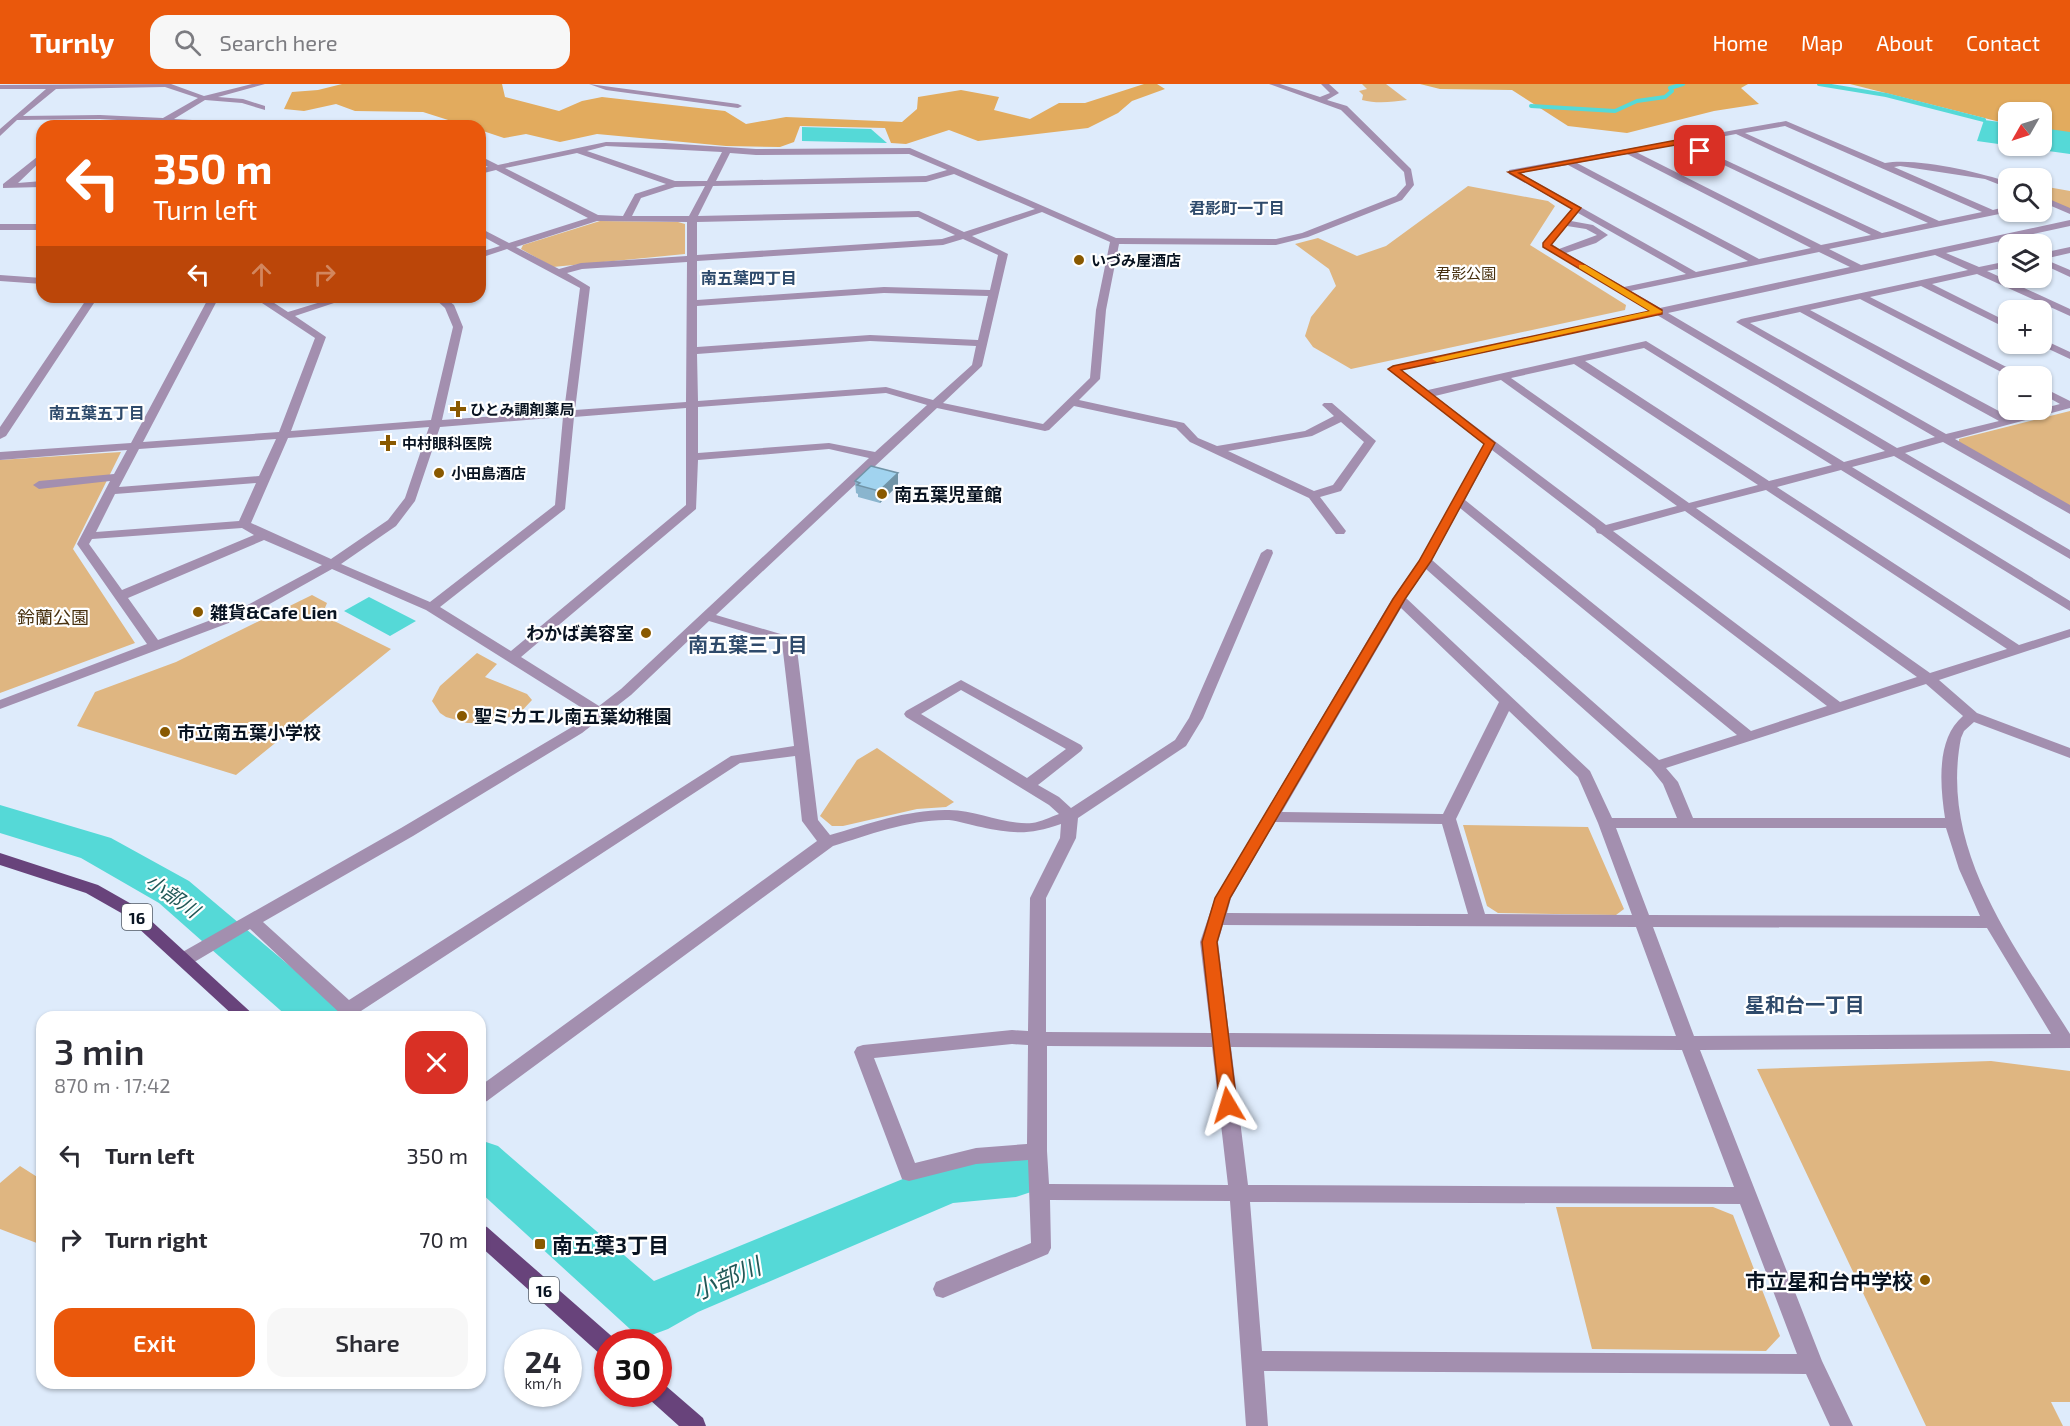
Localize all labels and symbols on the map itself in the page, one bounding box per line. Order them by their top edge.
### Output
north arrow [1998,102,2052,156]
pin [1674,125,1725,176]
district label: 君影町一丁目 [1189,198,1285,217]
place label: いづみ屋酒店 [1091,251,1181,269]
marker: いづみ屋酒店 [1072,253,1086,267]
park label: 君影公園 [1436,264,1496,282]
district label: 南五葉四丁目 [701,268,797,287]
place label: ひとみ調剤薬局 [470,400,575,418]
marker: ひとみ調剤薬局 [451,402,465,416]
district label: 南五葉五丁目 [49,403,145,422]
marker: 中村眼科医院 [379,434,397,452]
place label: 中村眼科医院 [402,434,492,452]
place label: 小田島酒店 [451,464,526,482]
marker: 小田島酒店 [432,466,446,480]
place label: 南五葉児童館 [894,483,1002,505]
marker: 南五葉児童館 [875,487,889,501]
place label: 雑貨&Cafe Lien [210,601,337,623]
marker: 雑貨&Cafe Lien [191,605,205,619]
park label: 鈴蘭公園 [17,606,89,628]
place label: わかば美容室 [526,622,634,644]
marker: わかば美容室 [639,626,653,640]
district label: 南五葉三丁目 [688,632,808,656]
place label: 聖ミカエル南五葉幼稚園 [474,705,672,727]
marker: 聖ミカエル南五葉幼稚園 [455,709,469,723]
place label: 市立南五葉小学校 [177,721,321,743]
marker: 市立南五葉小学校 [158,725,172,739]
water label: 小部川 [142,868,206,923]
road number: 16 [122,904,152,930]
district label: 星和台一丁目 [1745,992,1865,1016]
position arrow [1196,1073,1260,1137]
place label: 南五葉3丁目 [552,1232,669,1257]
marker: 南五葉3丁目 [533,1237,547,1251]
water label: 小部川 [687,1249,768,1305]
place label: 市立星和台中学校 [1745,1268,1913,1293]
marker: 市立星和台中学校 [1918,1273,1932,1287]
road number: 16 [529,1277,559,1303]
speed limit sign: 30 [594,1329,672,1407]

